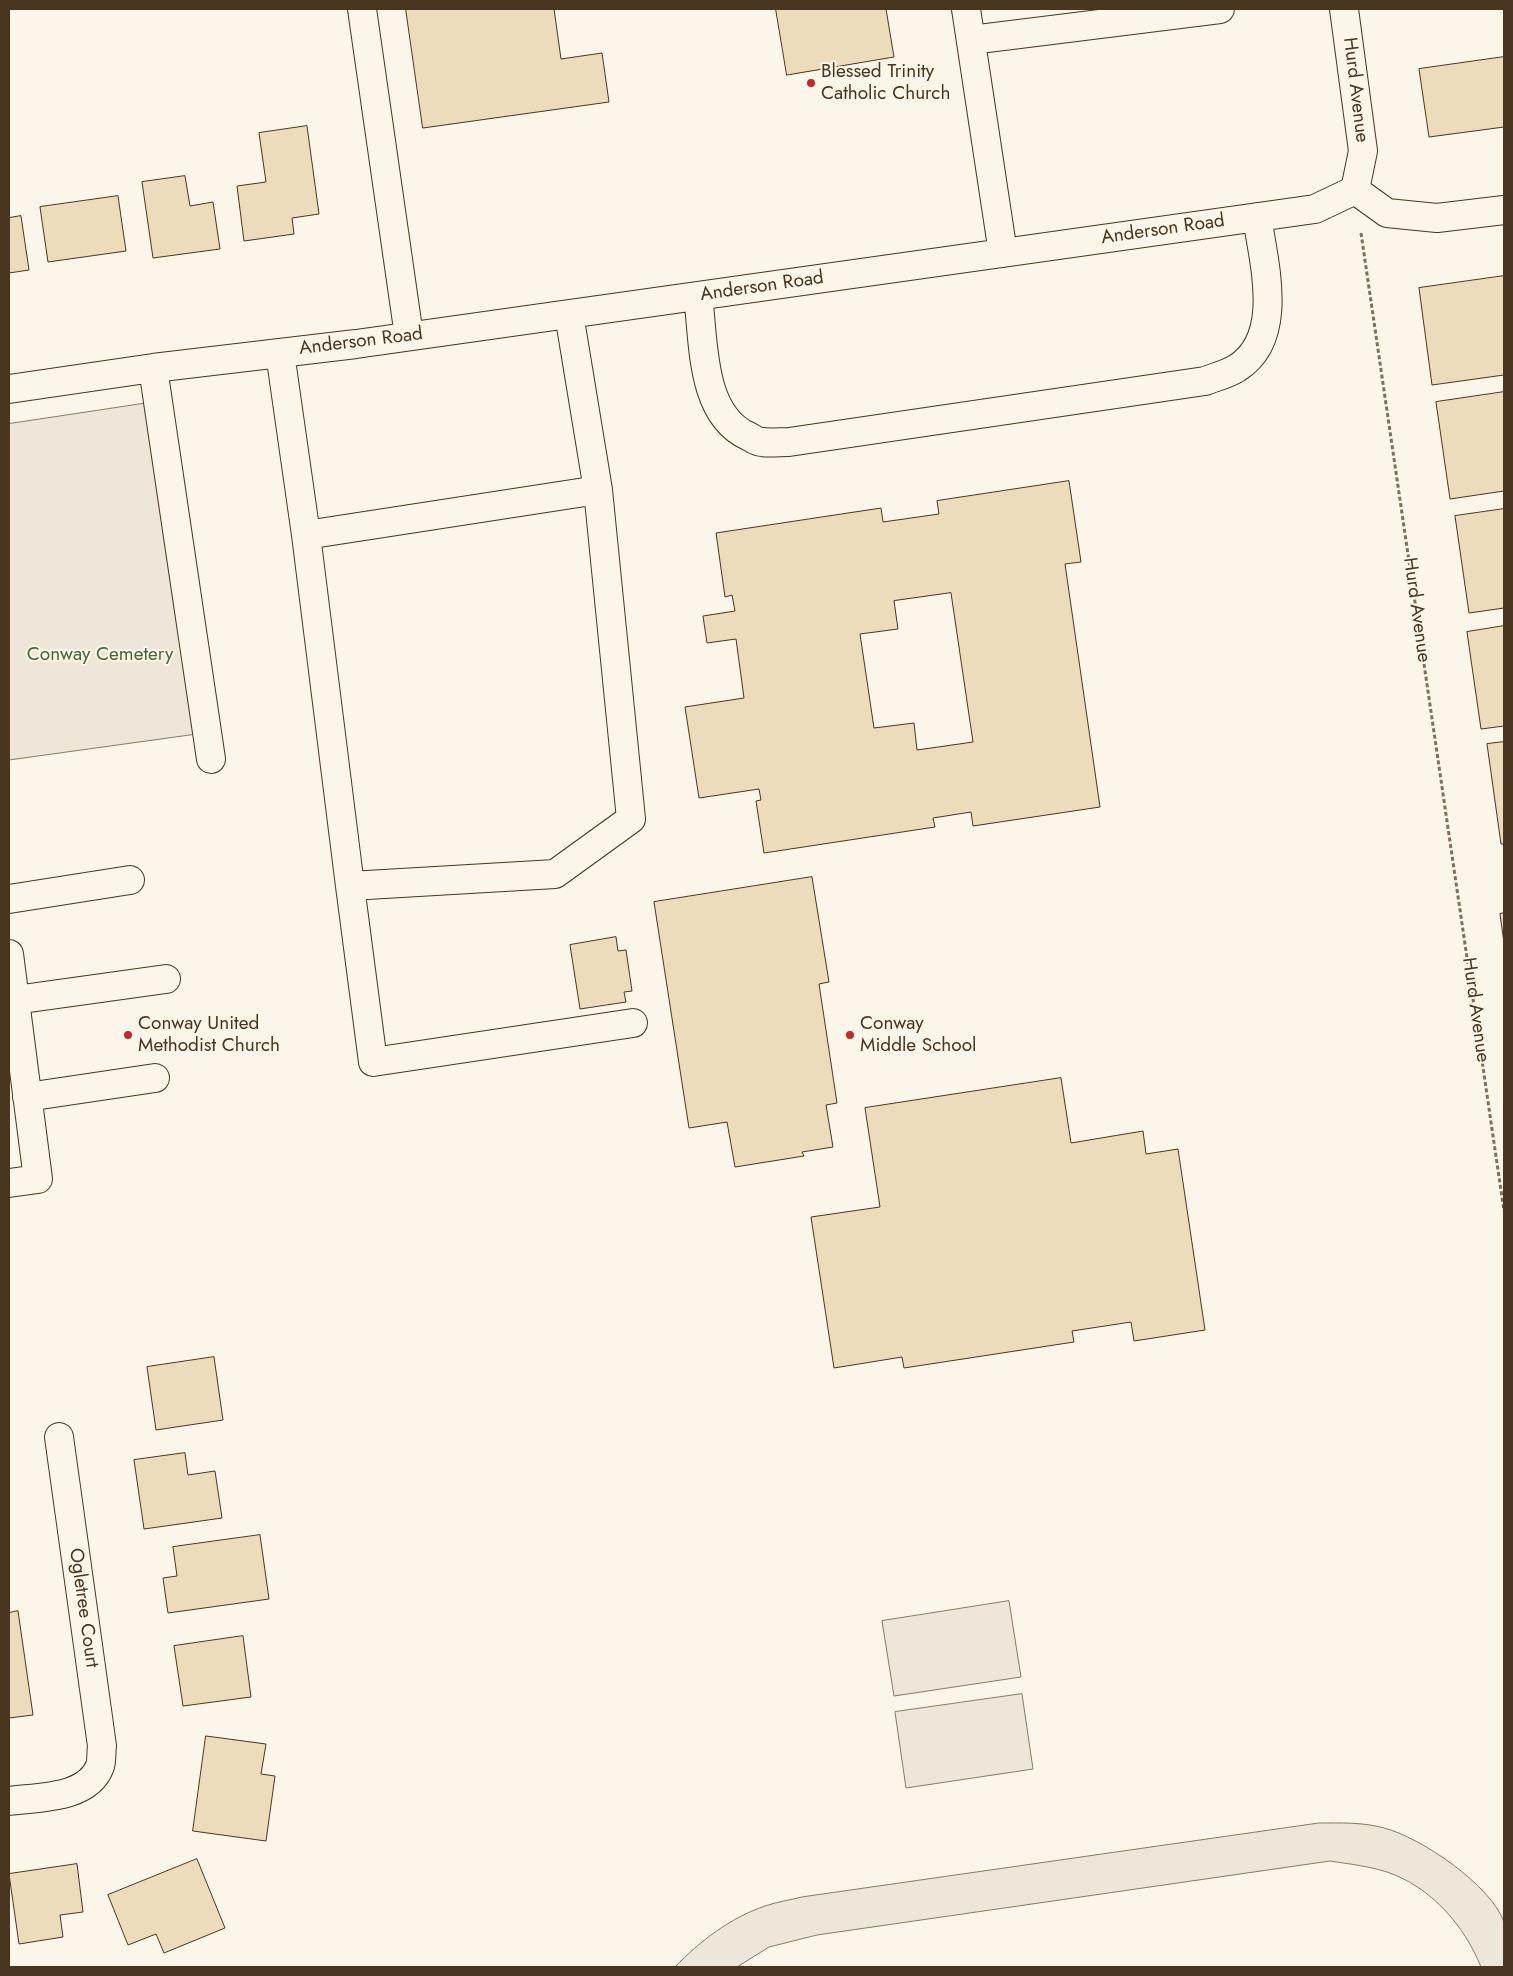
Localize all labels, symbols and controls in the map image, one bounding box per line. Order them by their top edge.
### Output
street label: Hurd Avenue [1337,36,1373,144]
place label: Blessed Trinity Catholic Church [821,61,950,105]
marker: Blessed Trinity Catholic Church [805,77,817,89]
street label: Anderson Road [1100,210,1226,250]
street label: Anderson Road [699,267,825,307]
street label: Anderson Road [298,323,424,361]
street label: Hurd Avenue [1397,556,1435,664]
park label: Conway Cemetery [27,644,173,666]
street label: Hurd Avenue [1456,956,1494,1064]
place label: Conway United Methodist Church [138,1013,280,1057]
place label: Conway Middle School [860,1013,976,1057]
marker: Conway United Methodist Church [122,1029,134,1041]
marker: Conway Middle School [844,1029,856,1041]
street label: Ogletree Court [63,1547,103,1669]

